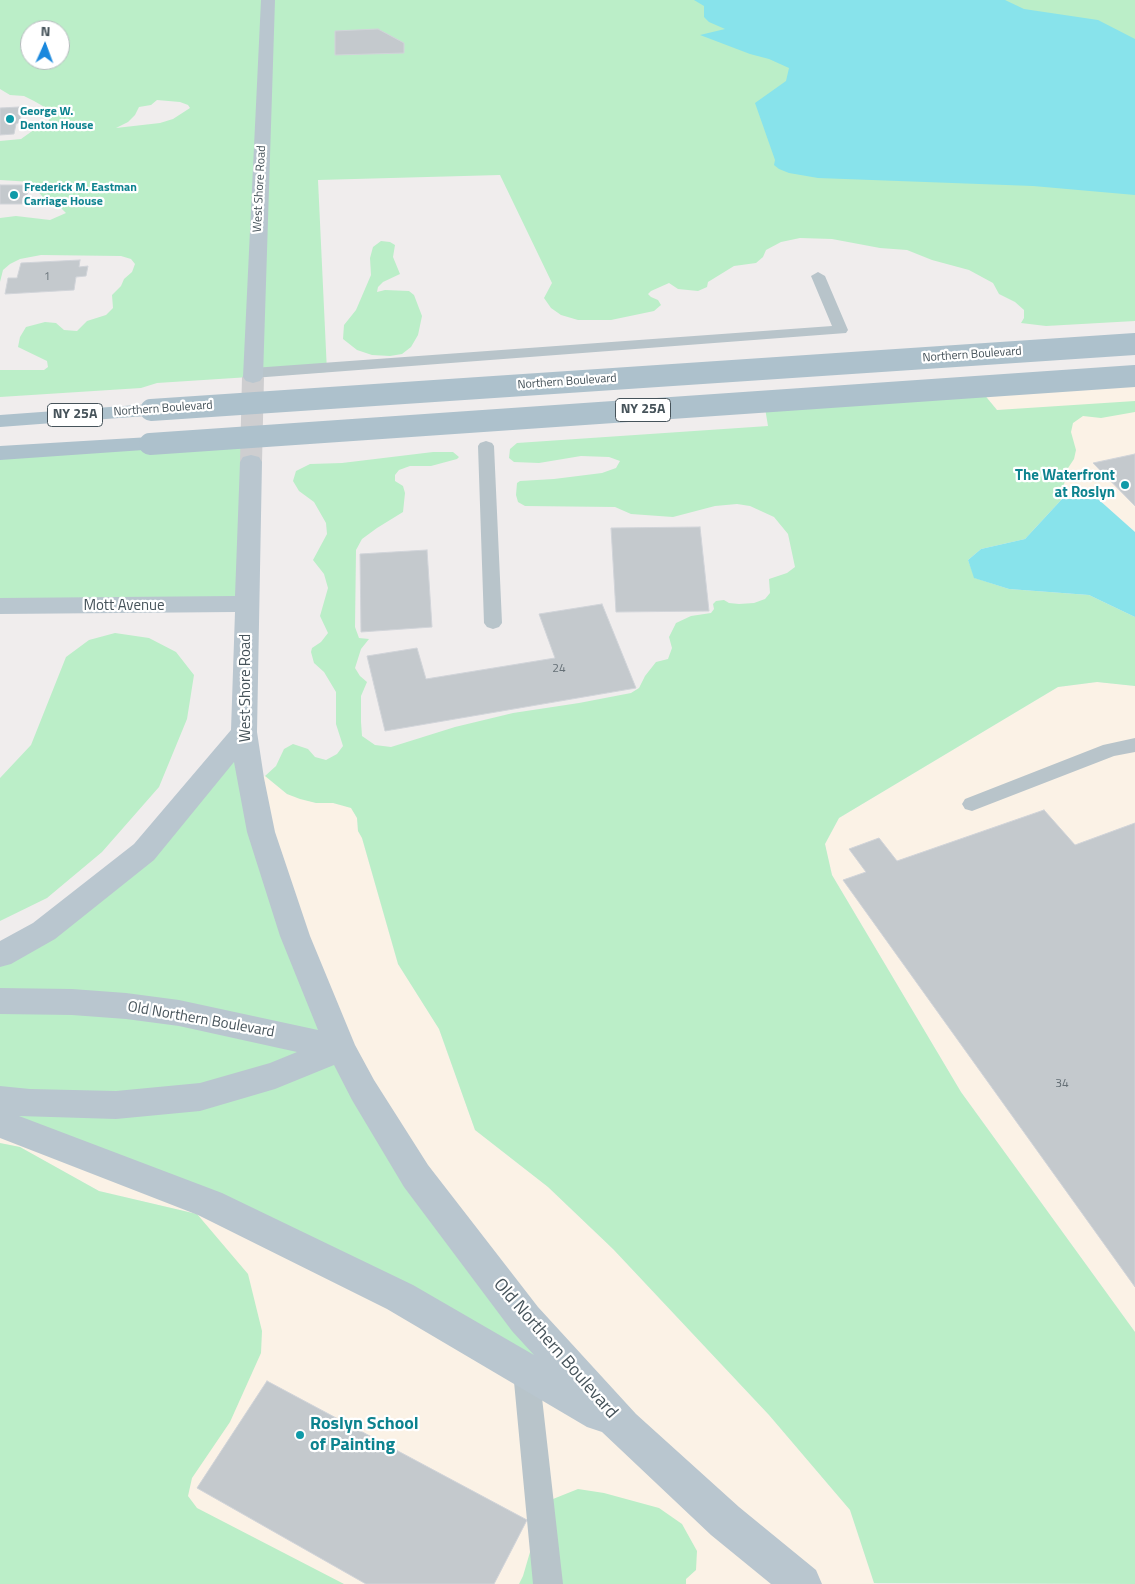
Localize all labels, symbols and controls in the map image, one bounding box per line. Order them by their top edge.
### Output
north arrow [20,20,70,70]
text: N [40,20,51,41]
place label: George W. Denton House [20,105,93,133]
marker: George W. Denton House [4,113,16,125]
street label: West Shore Road [251,145,269,233]
place label: Frederick M. Eastman Carriage House [24,181,137,209]
marker: Frederick M. Eastman Carriage House [8,189,20,201]
house number: 1 [44,270,50,284]
street label: Northern Boulevard [922,344,1022,366]
street label: Northern Boulevard [517,371,617,393]
street label: Northern Boulevard [113,398,213,420]
road number: NY 25A [616,398,670,422]
road number: NY 25A [48,404,102,426]
place label: The Waterfront at Roslyn [1015,467,1115,502]
marker: The Waterfront at Roslyn [1119,479,1131,491]
street label: Mott Avenue [83,597,165,615]
street label: West Shore Road [237,634,255,742]
house number: 24 [552,662,566,676]
street label: Old Northern Boulevard [126,998,276,1042]
house number: 34 [1055,1077,1069,1091]
street label: Old Northern Boulevard [488,1275,622,1423]
place label: Roslyn School of Painting [310,1414,419,1456]
marker: Roslyn School of Painting [294,1429,306,1441]

